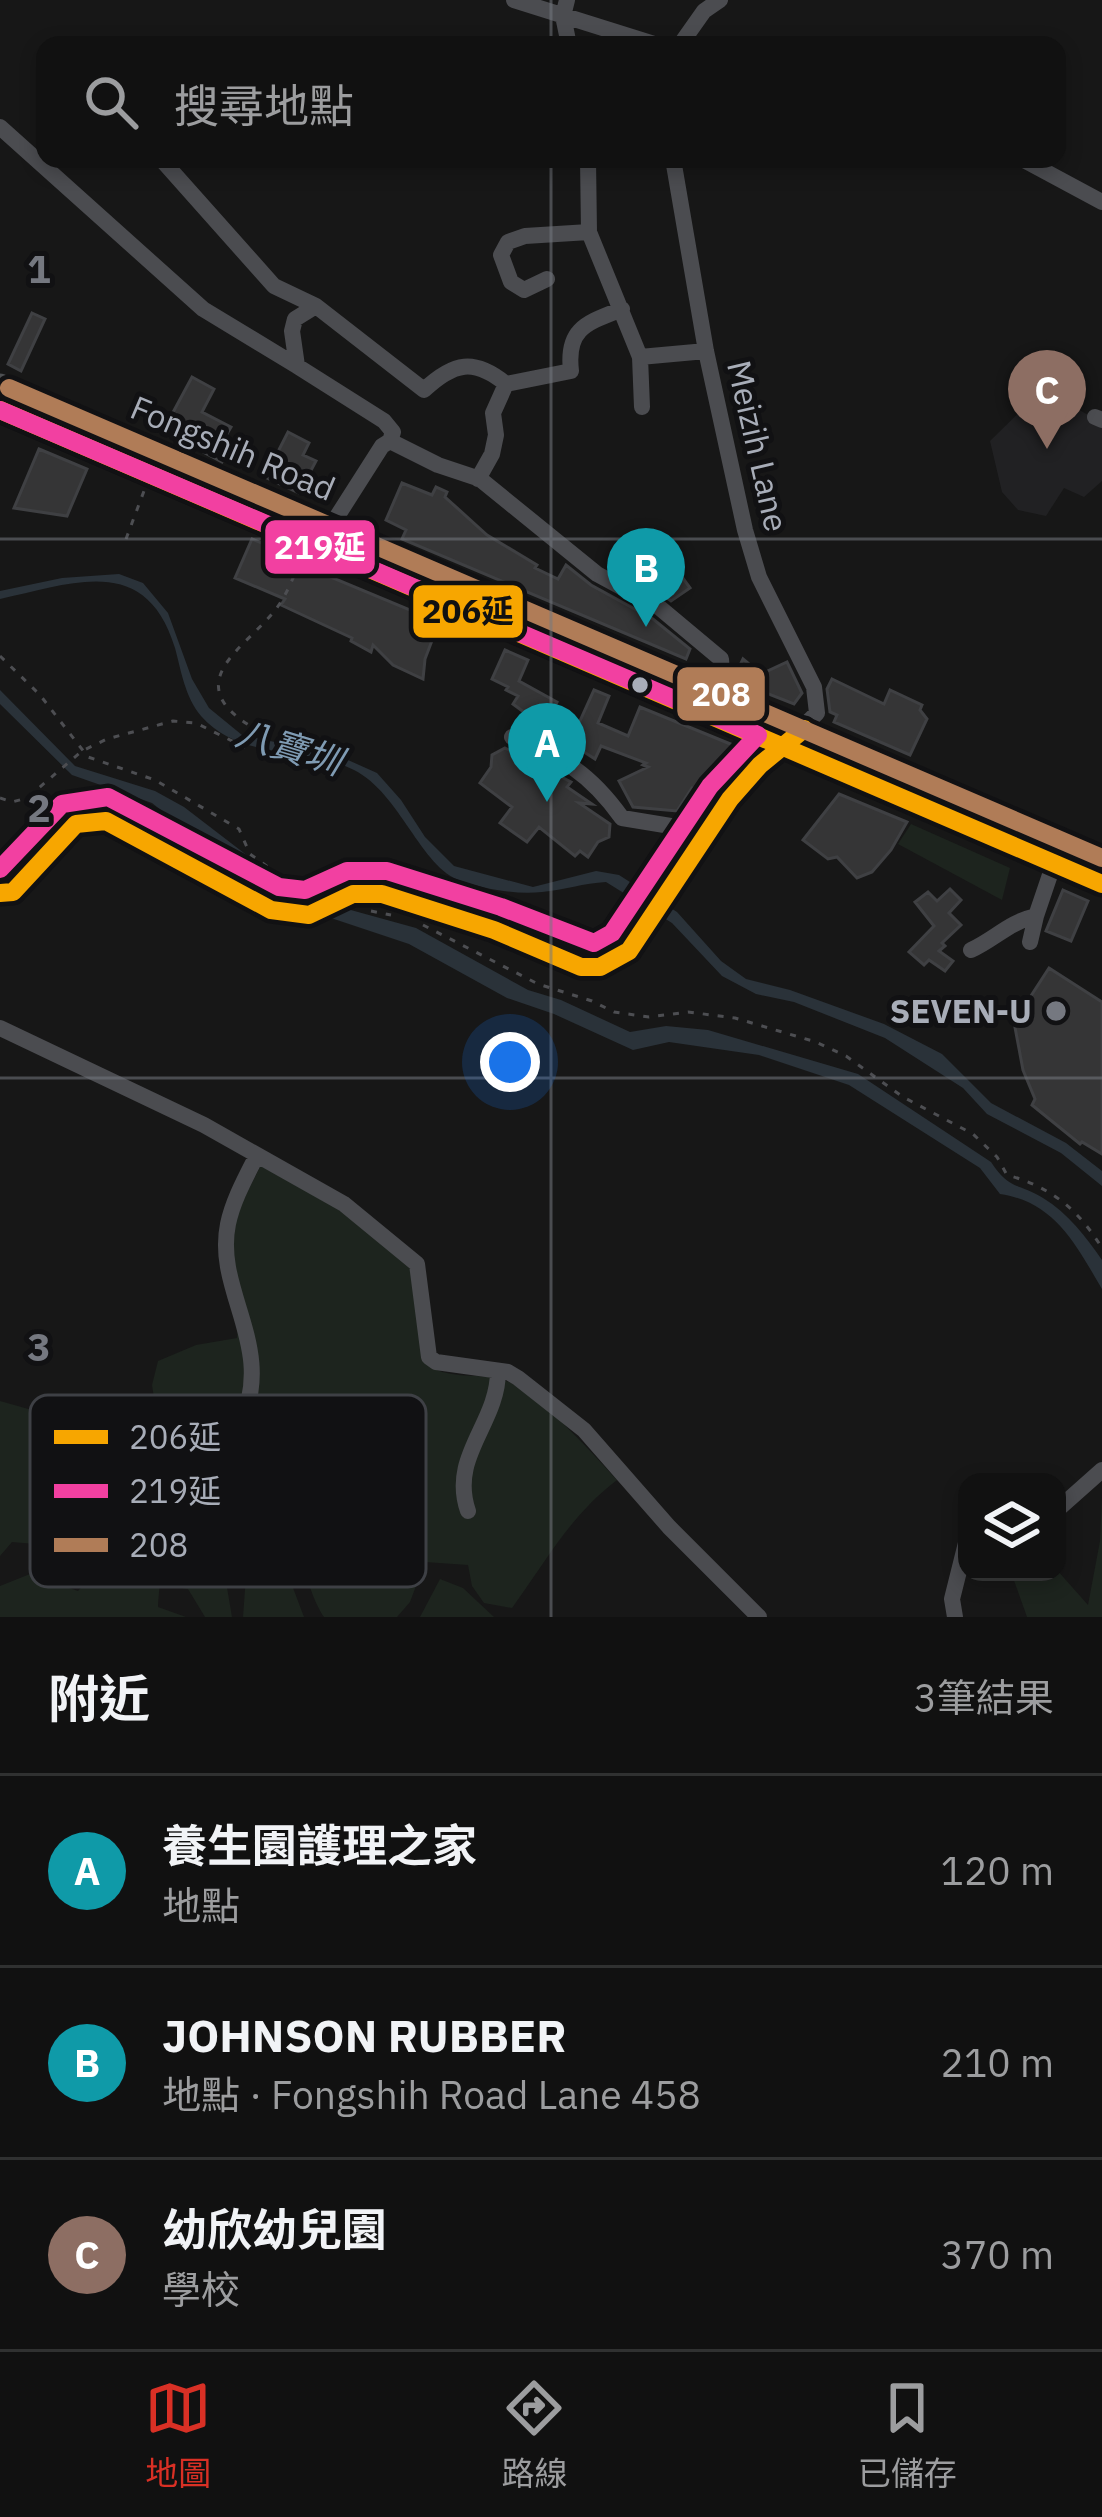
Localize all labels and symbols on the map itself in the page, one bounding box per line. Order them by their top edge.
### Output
text: 1 [27,243,51,294]
pin: C [1008,350,1086,449]
street label: Meizih Lane [718,356,799,536]
street label: Fongshih Road [125,385,342,510]
line badge: 219延 [263,518,377,576]
text: 219延 [274,525,366,568]
pin: B [607,528,685,627]
line badge: 206延 [411,583,525,640]
text: 206延 [422,589,514,632]
line badge: 208 [675,665,767,723]
text: 208 [691,672,751,715]
unlabelled marker [629,674,651,696]
pin: A [508,703,586,802]
water label: 八寶圳 [231,708,352,786]
text: 2 [27,782,51,833]
place label: SEVEN-U [890,989,1032,1032]
marker: SEVEN-U [1043,998,1069,1024]
your location [480,1032,540,1092]
text: 3 [27,1321,51,1372]
legend [30,1395,426,1587]
text: 206延 [129,1415,221,1458]
text: 219延 [129,1469,221,1512]
text: 208 [129,1523,188,1566]

